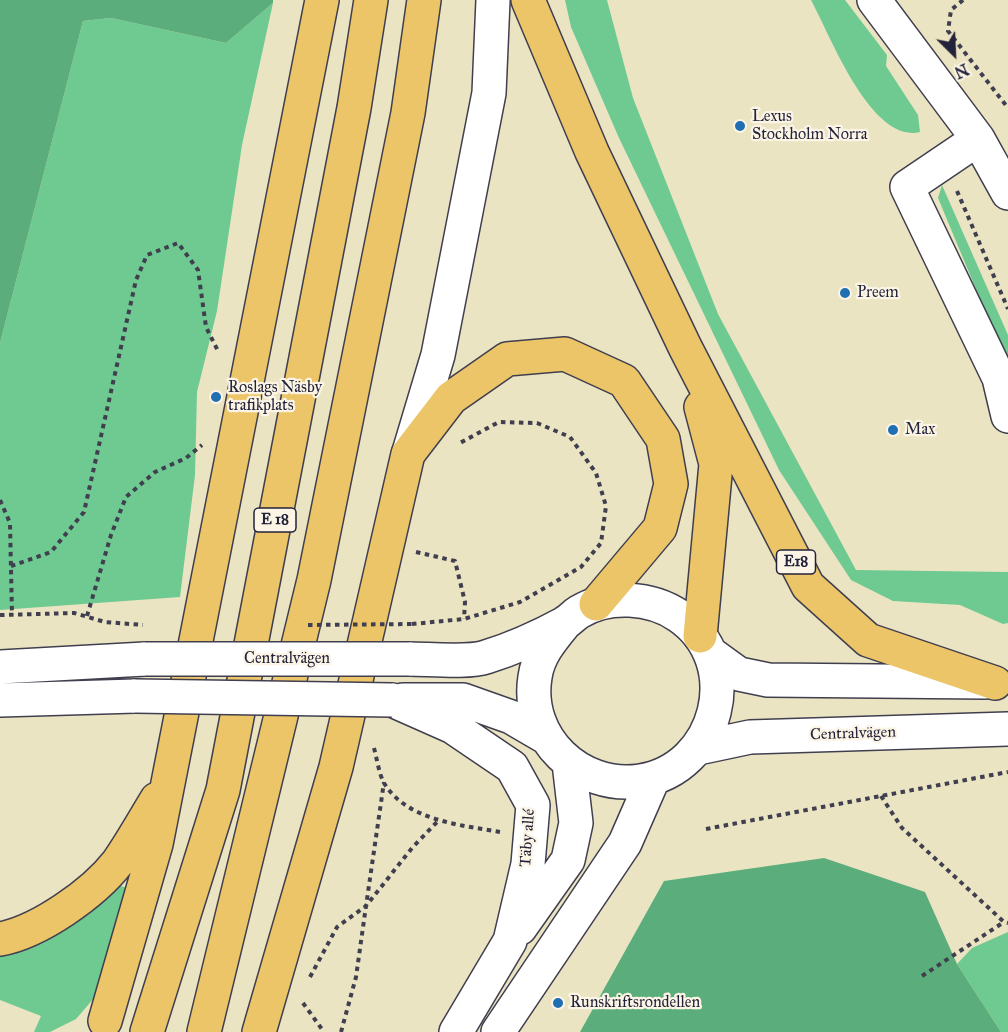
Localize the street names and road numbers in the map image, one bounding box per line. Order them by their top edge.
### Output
road number: E 18 [254,508,296,532]
road number: E18 [776,550,816,574]
street label: Centralvägen [244,649,330,669]
street label: Centralvägen [810,723,896,745]
street label: Täby allé [516,808,540,868]

